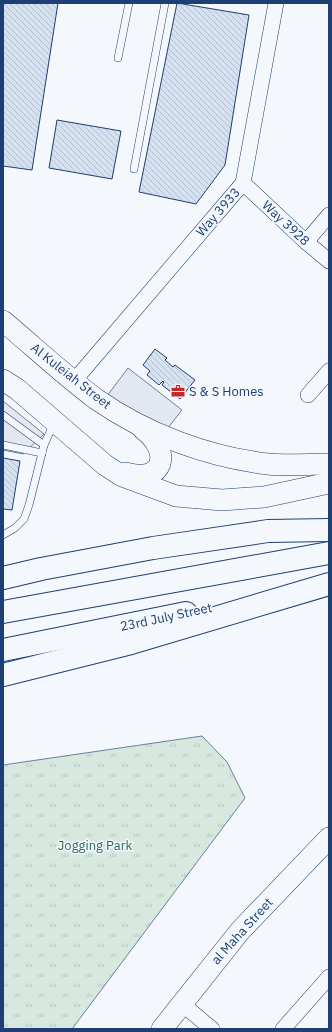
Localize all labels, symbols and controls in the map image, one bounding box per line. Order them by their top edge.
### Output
street label: Way 3933 [192,184,244,240]
street label: Way 3928 [259,197,314,249]
street label: Al Kuleiah Street [27,339,115,413]
office icon: S & S Homes [170,383,186,399]
place label: S & S Homes [189,383,264,400]
street label: 23rd July Street [118,599,214,635]
park label: Jogging Park [58,837,132,854]
street label: al Maha Street [208,894,276,968]

